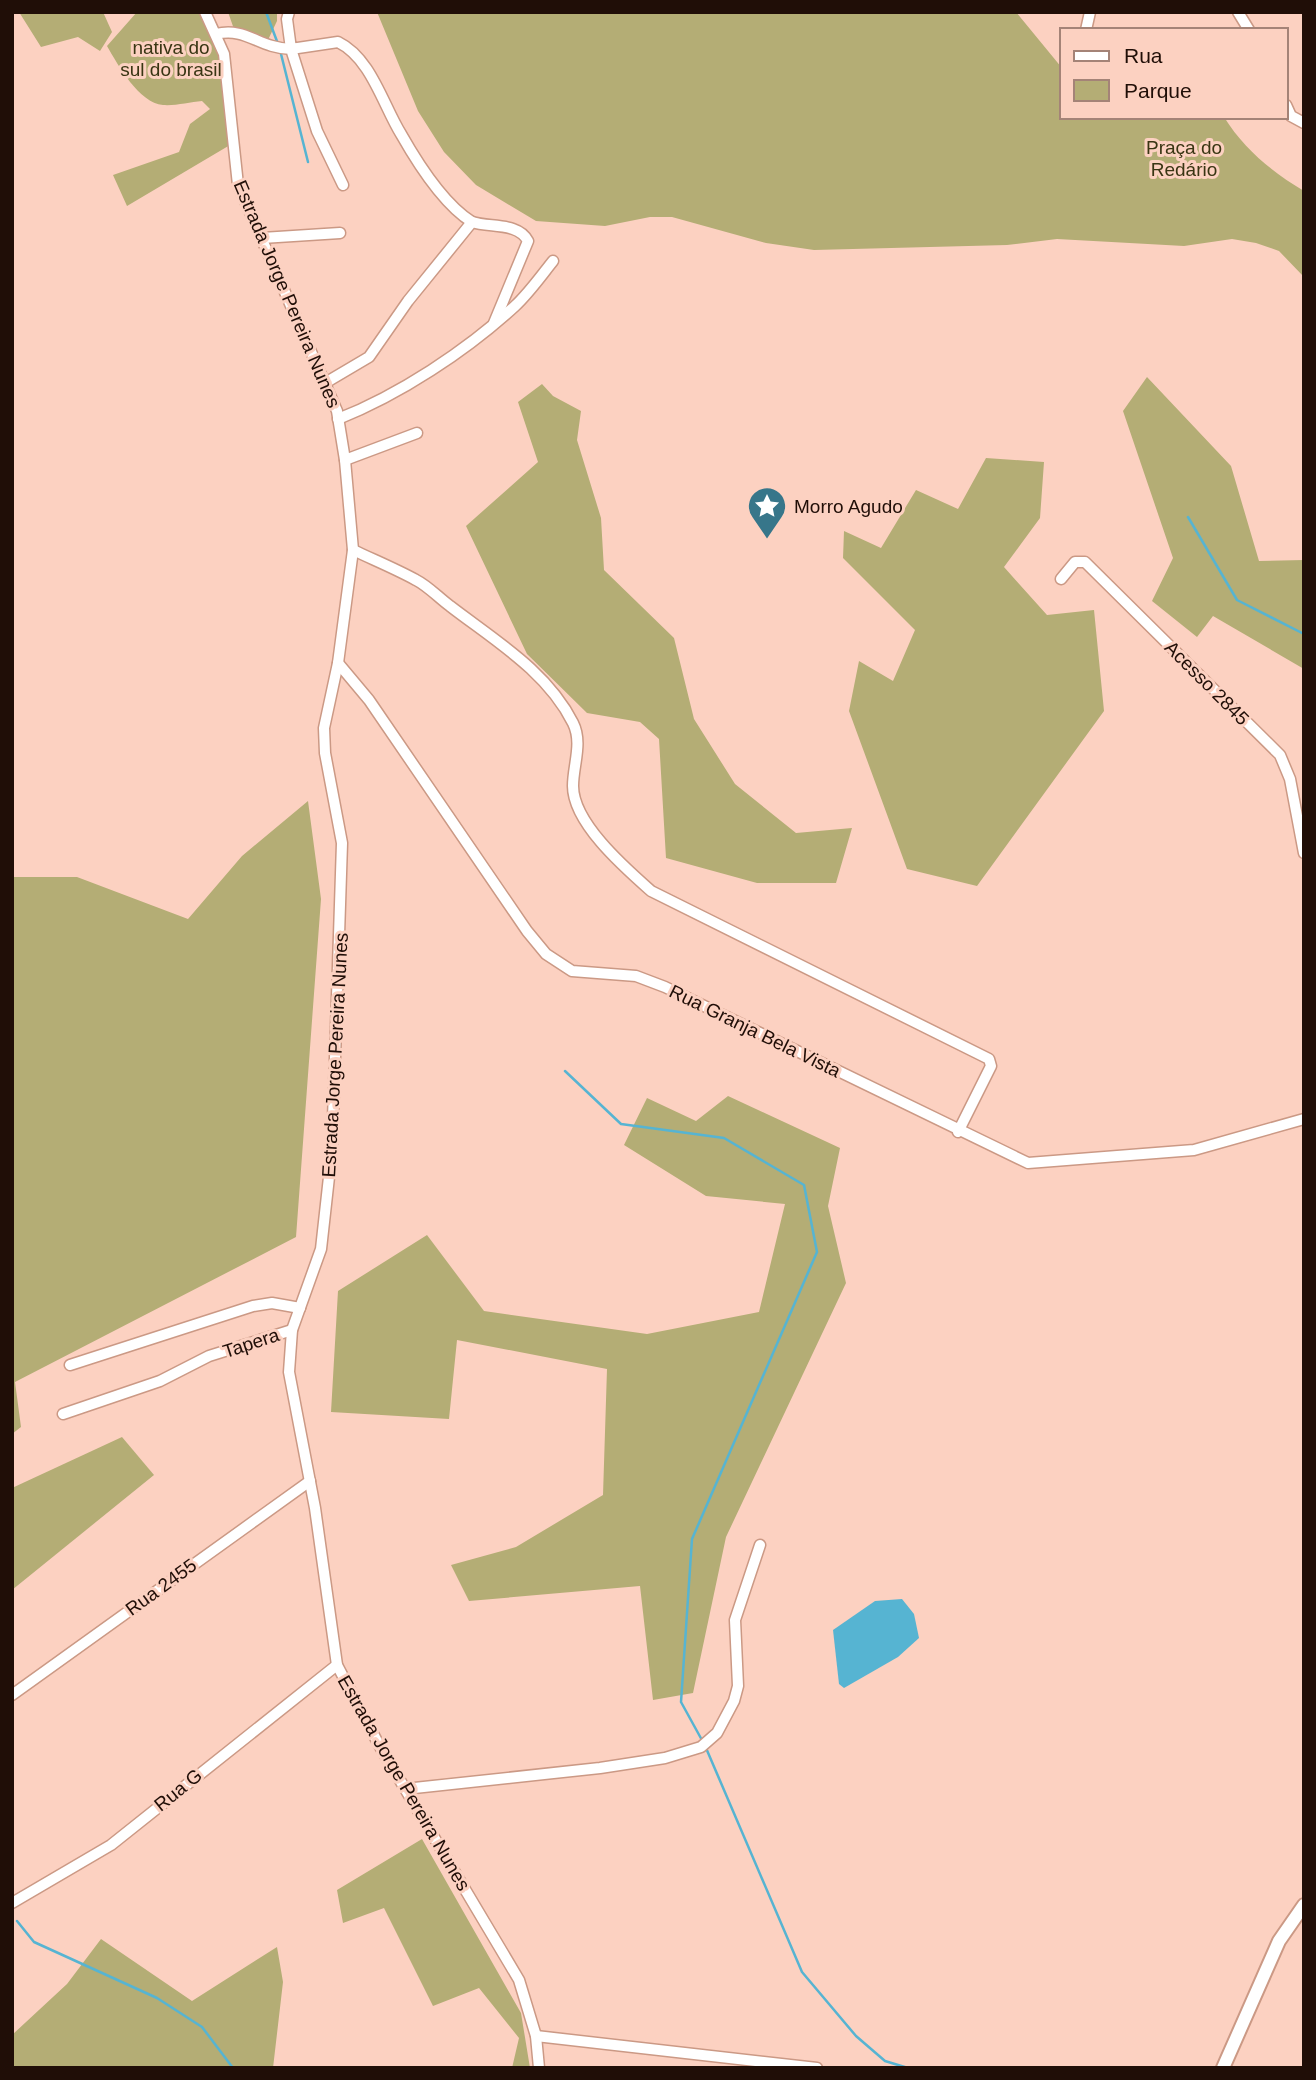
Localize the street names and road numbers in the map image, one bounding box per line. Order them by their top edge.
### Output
street label: Estrada Jorge Pereira Nunes [229,177,345,411]
street label: Acesso 2845 [1161,637,1253,729]
street label: Estrada Jorge Pereira Nunes [318,932,352,1178]
street label: Rua Granja Bela Vista [666,980,844,1082]
street label: Tapera [220,1324,282,1362]
street label: Rua 2455 [121,1554,201,1620]
street label: Estrada Jorge Pereira Nunes [334,1672,474,1894]
street label: Rua G [150,1765,206,1815]

